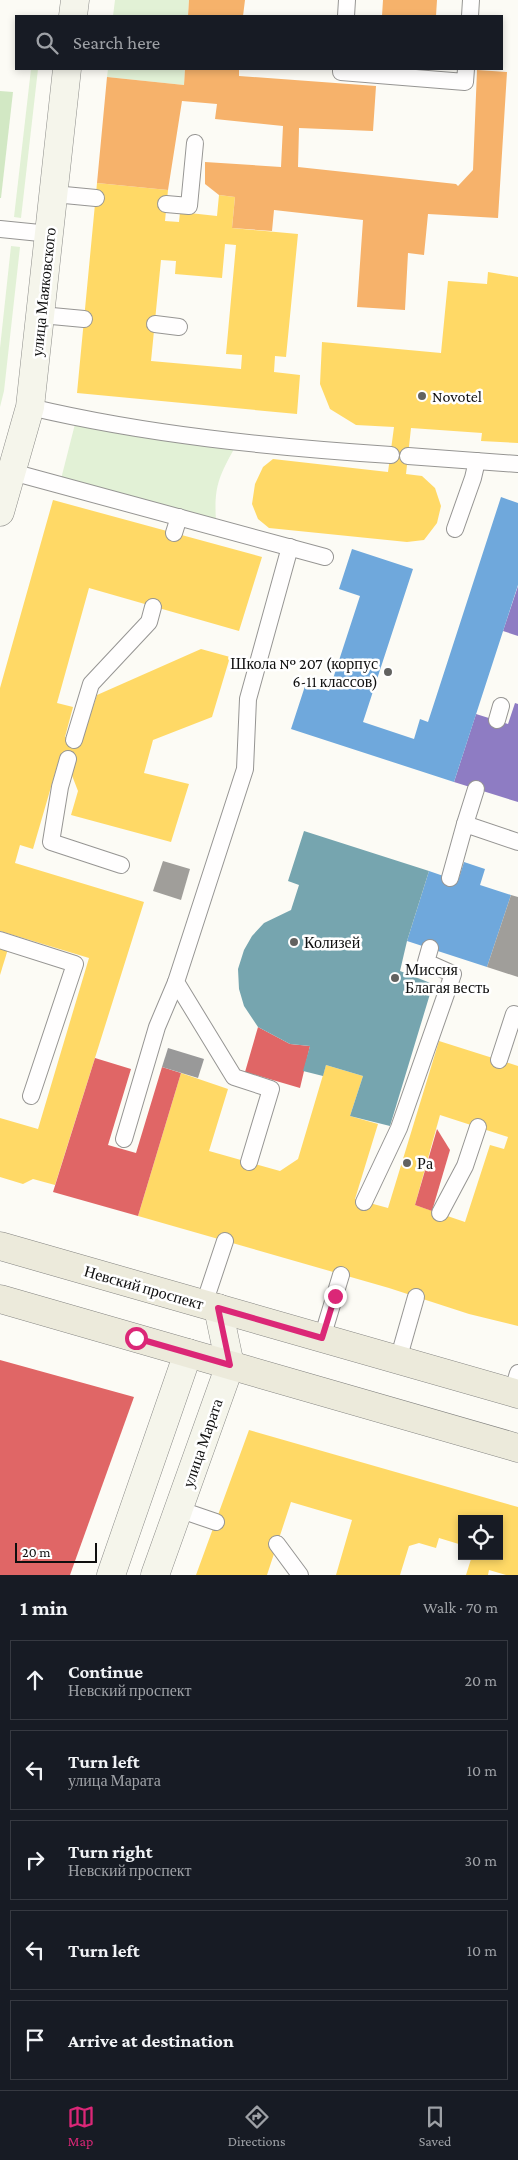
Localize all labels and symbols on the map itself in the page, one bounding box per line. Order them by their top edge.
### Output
street label: улица Маяковского [28,227,60,358]
place label: Novotel [432,388,482,405]
marker: Novotel [416,390,428,402]
place label: Школа № 207 (корпус 6-11 классов) [230,655,378,691]
marker: Школа № 207 (корпус 6-11 классов) [382,666,394,678]
place label: Колизей [304,934,361,951]
marker: Колизей [288,936,300,948]
place label: Миссия Благая весть [405,961,489,996]
marker: Миссия Благая весть [389,972,401,984]
place label: Ра [417,1155,433,1172]
marker: Ра [401,1157,413,1169]
street label: Невский проспект [82,1262,206,1314]
route end [324,1285,347,1308]
route start [125,1327,148,1350]
street label: улица Марата [179,1397,227,1490]
scale bar [15,1540,98,1563]

